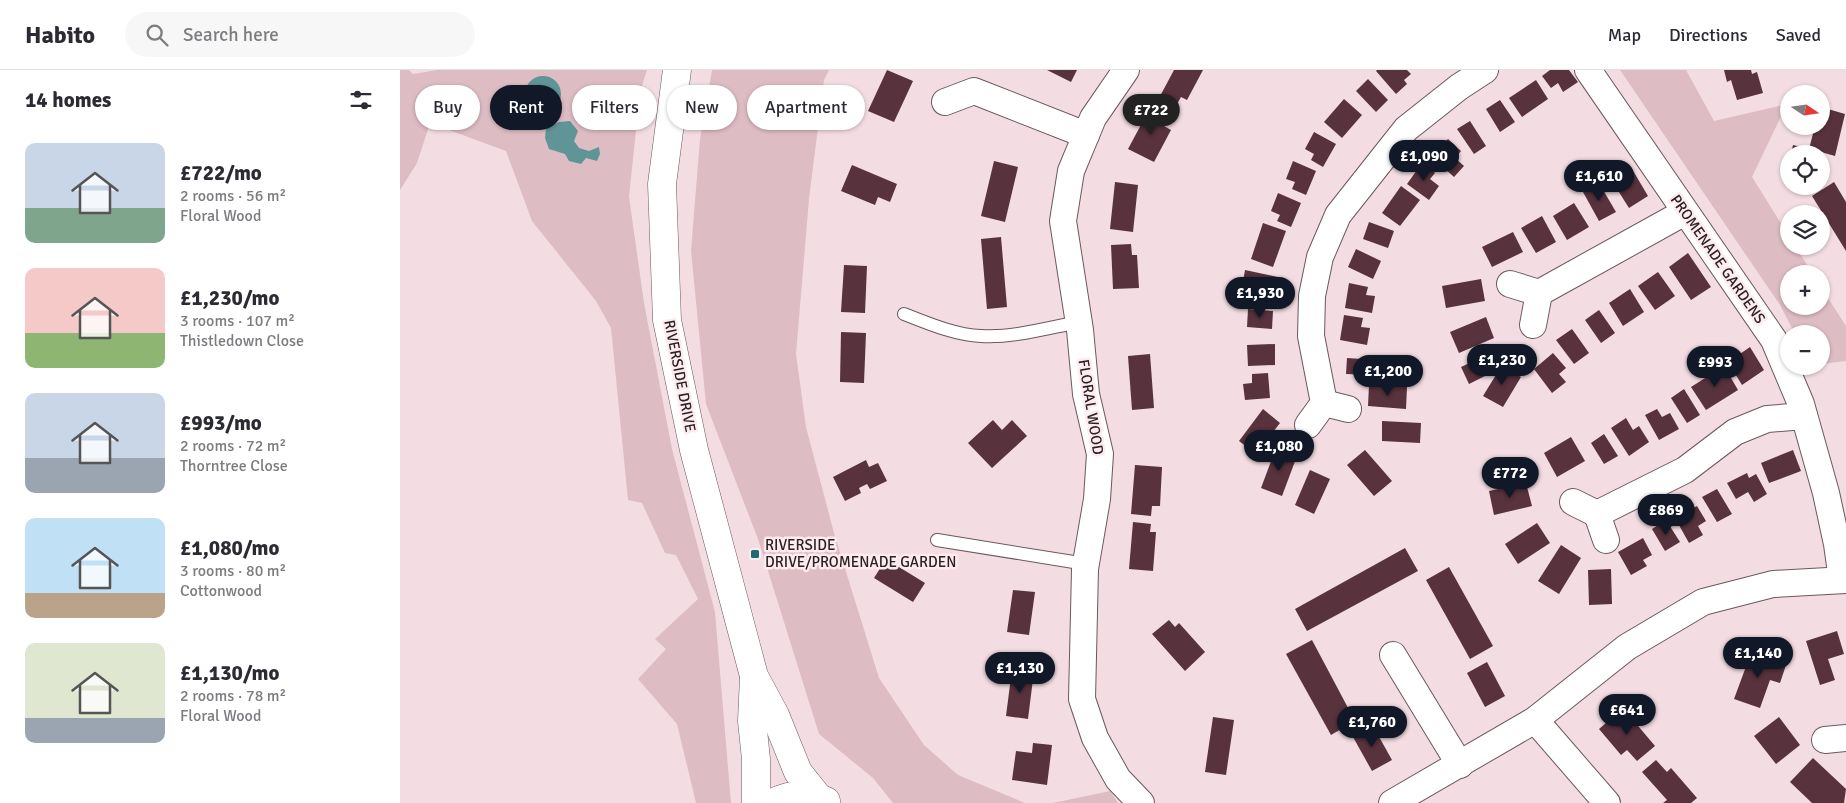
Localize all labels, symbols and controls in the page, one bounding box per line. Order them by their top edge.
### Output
search box [125,12,475,57]
text: Habito [25,20,95,50]
icon: search [143,21,171,49]
text: Search here [183,23,279,47]
text: Map [1608,24,1641,46]
text: Directions [1669,24,1748,46]
text: Saved [1776,24,1821,46]
chip: Buy [415,85,480,130]
chip: Rent [490,85,562,130]
chip: Filters [572,85,657,130]
chip: New [667,85,737,130]
chip: Apartment [747,85,865,130]
north arrow [1780,85,1830,135]
map controls [1780,85,1830,375]
icon: filters [347,86,375,114]
text: 14 homes [25,87,111,113]
pin: £722 [1121,93,1181,136]
text: £722 [1134,100,1168,120]
pin: £1,090 [1383,140,1465,182]
button: locate [1780,145,1830,195]
text: £1,090 [1400,146,1448,166]
text: £722/mo [180,160,262,186]
pin: £1,610 [1558,160,1640,202]
icon: home [65,163,125,223]
text: £1,610 [1575,166,1623,186]
text: 2 rooms · 56 m² [180,186,286,206]
street label: PROMENADE GARDENS [1667,191,1769,327]
button: layers [1780,205,1830,255]
text: Floral Wood [180,206,261,226]
button: + [1780,265,1830,315]
pin: £1,930 [1219,276,1301,319]
text: £1,930 [1236,283,1284,303]
text: £1,230/mo [180,285,279,311]
icon: home [65,288,125,348]
text: 3 rooms · 107 m² [180,311,295,331]
street label: RIVERSIDE DRIVE [660,318,700,434]
button: − [1780,325,1830,375]
text: Thistledown Close [180,331,304,351]
pin: £1,230 [1461,344,1543,386]
pin: £993 [1685,346,1745,388]
text: £1,230 [1478,350,1526,370]
text: £993 [1698,352,1732,372]
pin: £1,200 [1347,354,1429,397]
street label: FLORAL WOOD [1075,358,1107,456]
text: £1,200 [1364,361,1412,381]
text: £993/mo [180,410,262,436]
icon: home [65,413,125,473]
pin: £1,080 [1238,430,1320,472]
text: 2 rooms · 72 m² [180,436,286,456]
text: £1,080 [1255,436,1303,456]
text: Thorntree Close [180,456,288,476]
pin: £772 [1480,456,1540,499]
text: £772 [1493,463,1527,483]
pin: £869 [1636,494,1696,536]
text: £869 [1649,500,1683,520]
text: £1,080/mo [180,535,279,561]
place label: RIVERSIDE DRIVE/PROMENADE GARDEN [765,536,956,571]
icon: home [65,538,125,598]
marker: RIVERSIDE DRIVE/PROMENADE GARDEN [749,548,761,560]
text: 3 rooms · 80 m² [180,561,286,581]
text: Cottonwood [180,581,262,601]
pin: £1,140 [1717,636,1799,679]
text: £1,140 [1734,643,1782,663]
pin: £1,130 [979,652,1061,694]
text: £1,130 [996,658,1044,678]
text: £1,130/mo [180,660,279,686]
icon: home [65,663,125,723]
text: 2 rooms · 78 m² [180,686,286,706]
pin: £641 [1597,694,1657,736]
text: £641 [1610,700,1644,720]
text: Floral Wood [180,706,261,726]
pin: £1,760 [1331,706,1413,748]
text: £1,760 [1348,712,1396,732]

